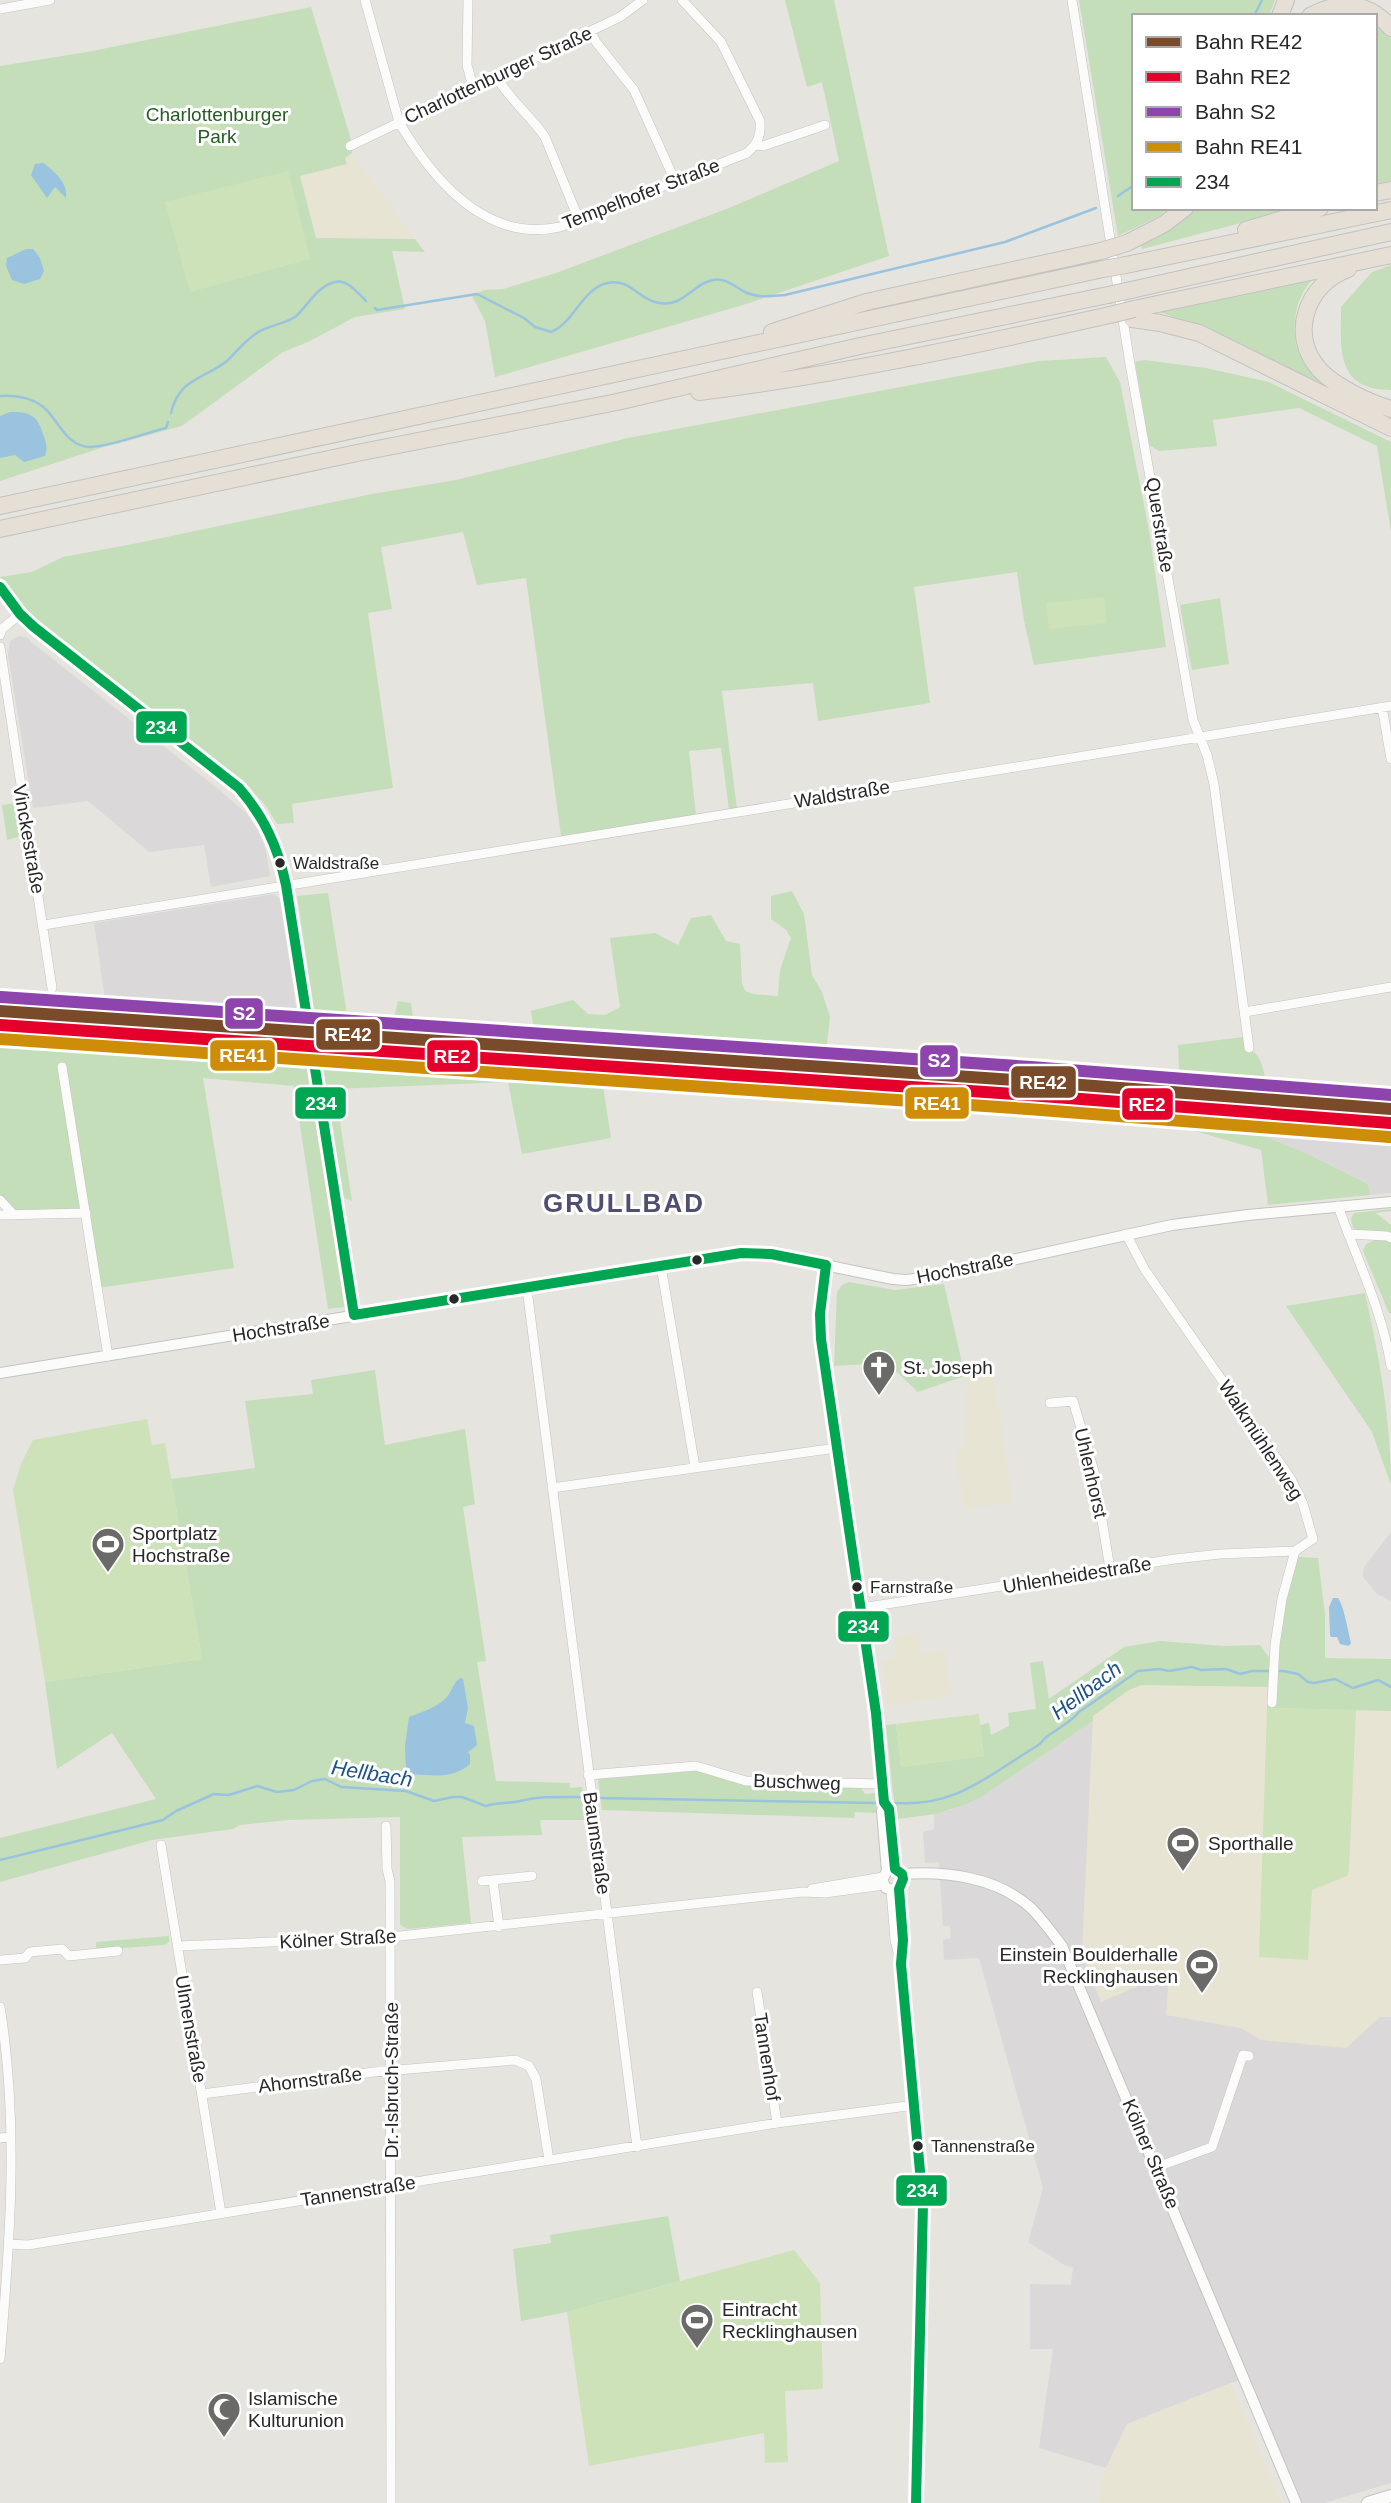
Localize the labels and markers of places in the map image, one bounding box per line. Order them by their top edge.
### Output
place label: Waldstraße [293,854,379,873]
marker: Waldstraße [273,856,287,870]
unlabelled marker [690,1253,704,1267]
unlabelled marker [447,1292,461,1306]
church icon: St. Joseph [860,1348,898,1397]
place label: St. Joseph [903,1357,993,1378]
place label: Sportplatz Hochstraße [132,1523,230,1566]
sports icon: Sportplatz Hochstraße [89,1525,127,1574]
place label: Farnstraße [870,1578,953,1597]
marker: Farnstraße [850,1580,864,1594]
sports icon: Sporthalle [1164,1824,1202,1873]
place label: Sporthalle [1208,1833,1294,1854]
place label: Einstein Boulderhalle Recklinghausen [999,1944,1178,1987]
sports icon: Einstein Boulderhalle Recklinghausen [1183,1946,1221,1995]
place label: Tannenstraße [931,2137,1035,2156]
marker: Tannenstraße [911,2139,925,2153]
place label: Eintracht Recklinghausen [722,2299,857,2342]
sports icon: Eintracht Recklinghausen [678,2301,716,2350]
place label: Islamische Kulturunion [248,2388,344,2431]
mosque icon: Islamische Kulturunion [205,2390,243,2439]

